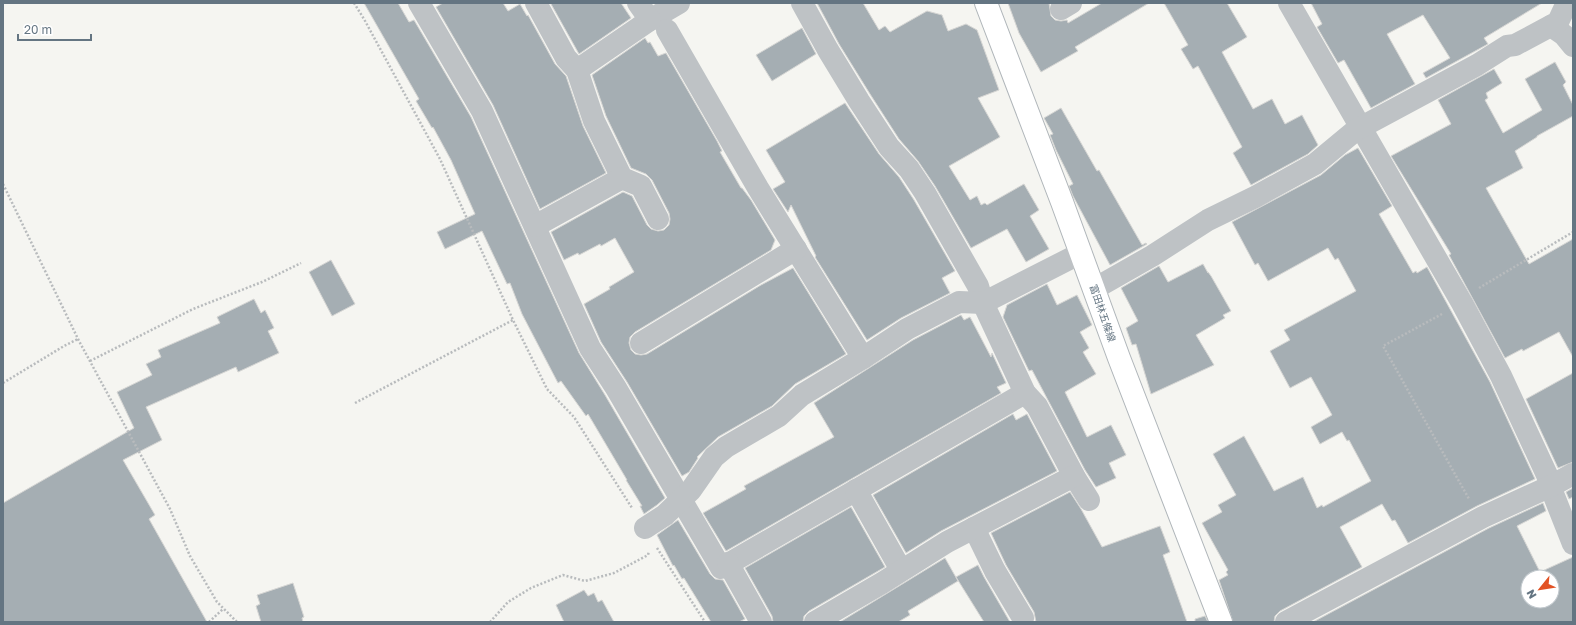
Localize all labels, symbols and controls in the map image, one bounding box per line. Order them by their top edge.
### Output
scale bar [18,16,91,42]
text: 20 m [24,22,52,37]
street label: 富田林五條線 [1088,283,1118,343]
north arrow [1520,569,1560,609]
text: N [1523,587,1539,601]

